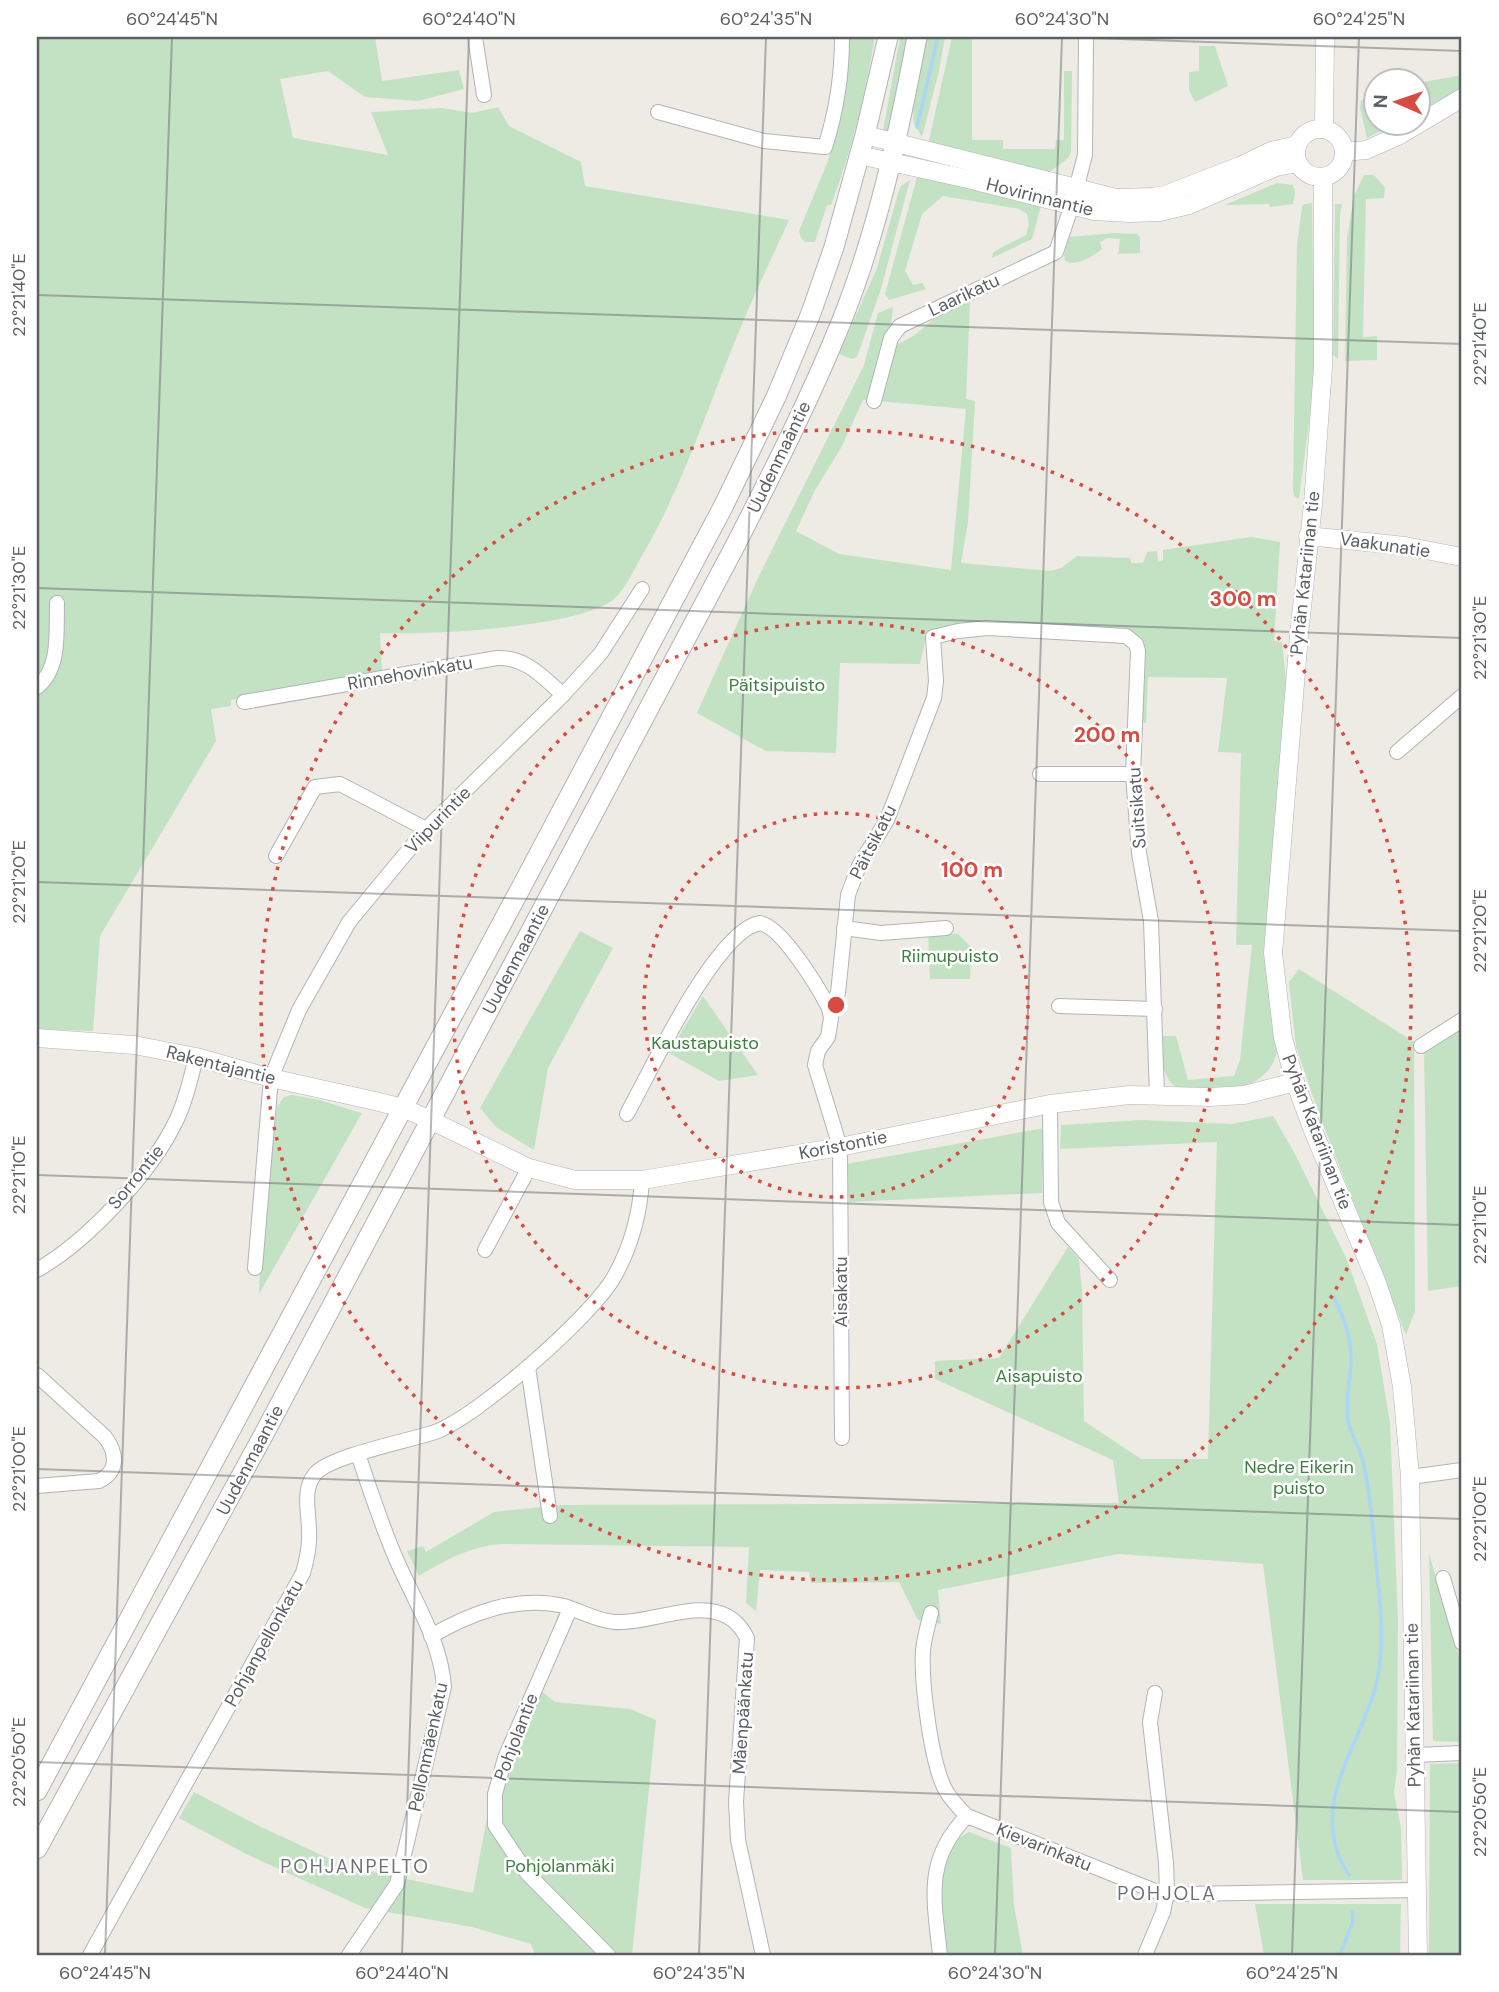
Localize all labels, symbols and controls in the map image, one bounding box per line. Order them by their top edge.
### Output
text: 60°24'45"N [126,7,218,31]
text: 60°24'40"N [422,7,516,31]
text: 60°24'35"N [720,7,812,31]
text: 60°24'30"N [1015,7,1109,31]
text: 60°24'25"N [1313,7,1405,31]
north arrow [1362,66,1432,136]
text: N [1368,94,1393,109]
street label: Hovirinnantie [984,172,1096,222]
text: 22°21'40"E [7,253,31,337]
street label: Laarikatu [925,268,1003,322]
text: 22°21'40"E [1468,302,1492,386]
street label: Uudenmaantie [742,397,816,517]
street label: Pyhän Katariinan tie [1284,490,1326,656]
street label: Vaakunatie [1338,527,1432,563]
text: 22°21'30"E [7,546,31,630]
text: 300 m [1210,585,1276,613]
text: 22°21'30"E [1468,596,1492,680]
street label: Rinnehovinkatu [346,650,474,696]
park label: Päitsipuisto [729,673,825,697]
text: 200 m [1074,721,1140,749]
street label: Suitsikatu [1122,767,1152,849]
street label: Viipurintie [400,781,476,859]
street label: Päitsikatu [844,801,902,883]
text: 22°21'20"E [7,840,31,924]
text: 100 m [941,856,1003,884]
text: 22°21'20"E [1468,889,1492,973]
street label: Uudenmaantie [477,900,555,1018]
park label: Riimupuisto [901,944,999,968]
centre of rings [824,993,848,1017]
park label: Kaustapuisto [651,1031,759,1055]
street label: Rakentajantie [164,1040,278,1090]
street label: Pyhän Katariinan tie [1276,1051,1358,1213]
street label: Koristontie [797,1125,889,1165]
text: 22°21'10"E [7,1135,31,1215]
street label: Sorrontie [103,1140,169,1214]
text: 22°21'10"E [1468,1185,1492,1265]
street label: Aisakatu [829,1256,853,1328]
park label: Aisapuisto [995,1364,1083,1388]
street label: Uudenmaantie [211,1401,289,1519]
text: 22°21'00"E [7,1426,31,1512]
park label: Nedre Eikerin puisto [1244,1455,1354,1500]
text: 22°21'00"E [1468,1476,1492,1562]
street label: Pohjanpellonkatu [219,1575,309,1711]
street label: Pyhän Katariinan tie [1400,1623,1426,1787]
street label: Mäenpäänkatu [727,1651,759,1775]
street label: Pellonmäenkatu [403,1680,453,1814]
street label: Pohjolantie [488,1690,544,1784]
text: 22°20'50"E [7,1717,31,1807]
text: 22°20'50"E [1468,1767,1492,1857]
street label: Kievarinkatu [993,1817,1095,1877]
district label: POHJANPELTO [280,1854,430,1879]
park label: Pohjolanmäki [505,1854,615,1878]
district label: POHJOLA [1117,1881,1217,1906]
text: 60°24'45"N [59,1961,151,1985]
text: 60°24'40"N [355,1961,449,1985]
text: 60°24'35"N [653,1961,745,1985]
text: 60°24'30"N [948,1961,1042,1985]
text: 60°24'25"N [1246,1961,1338,1985]

